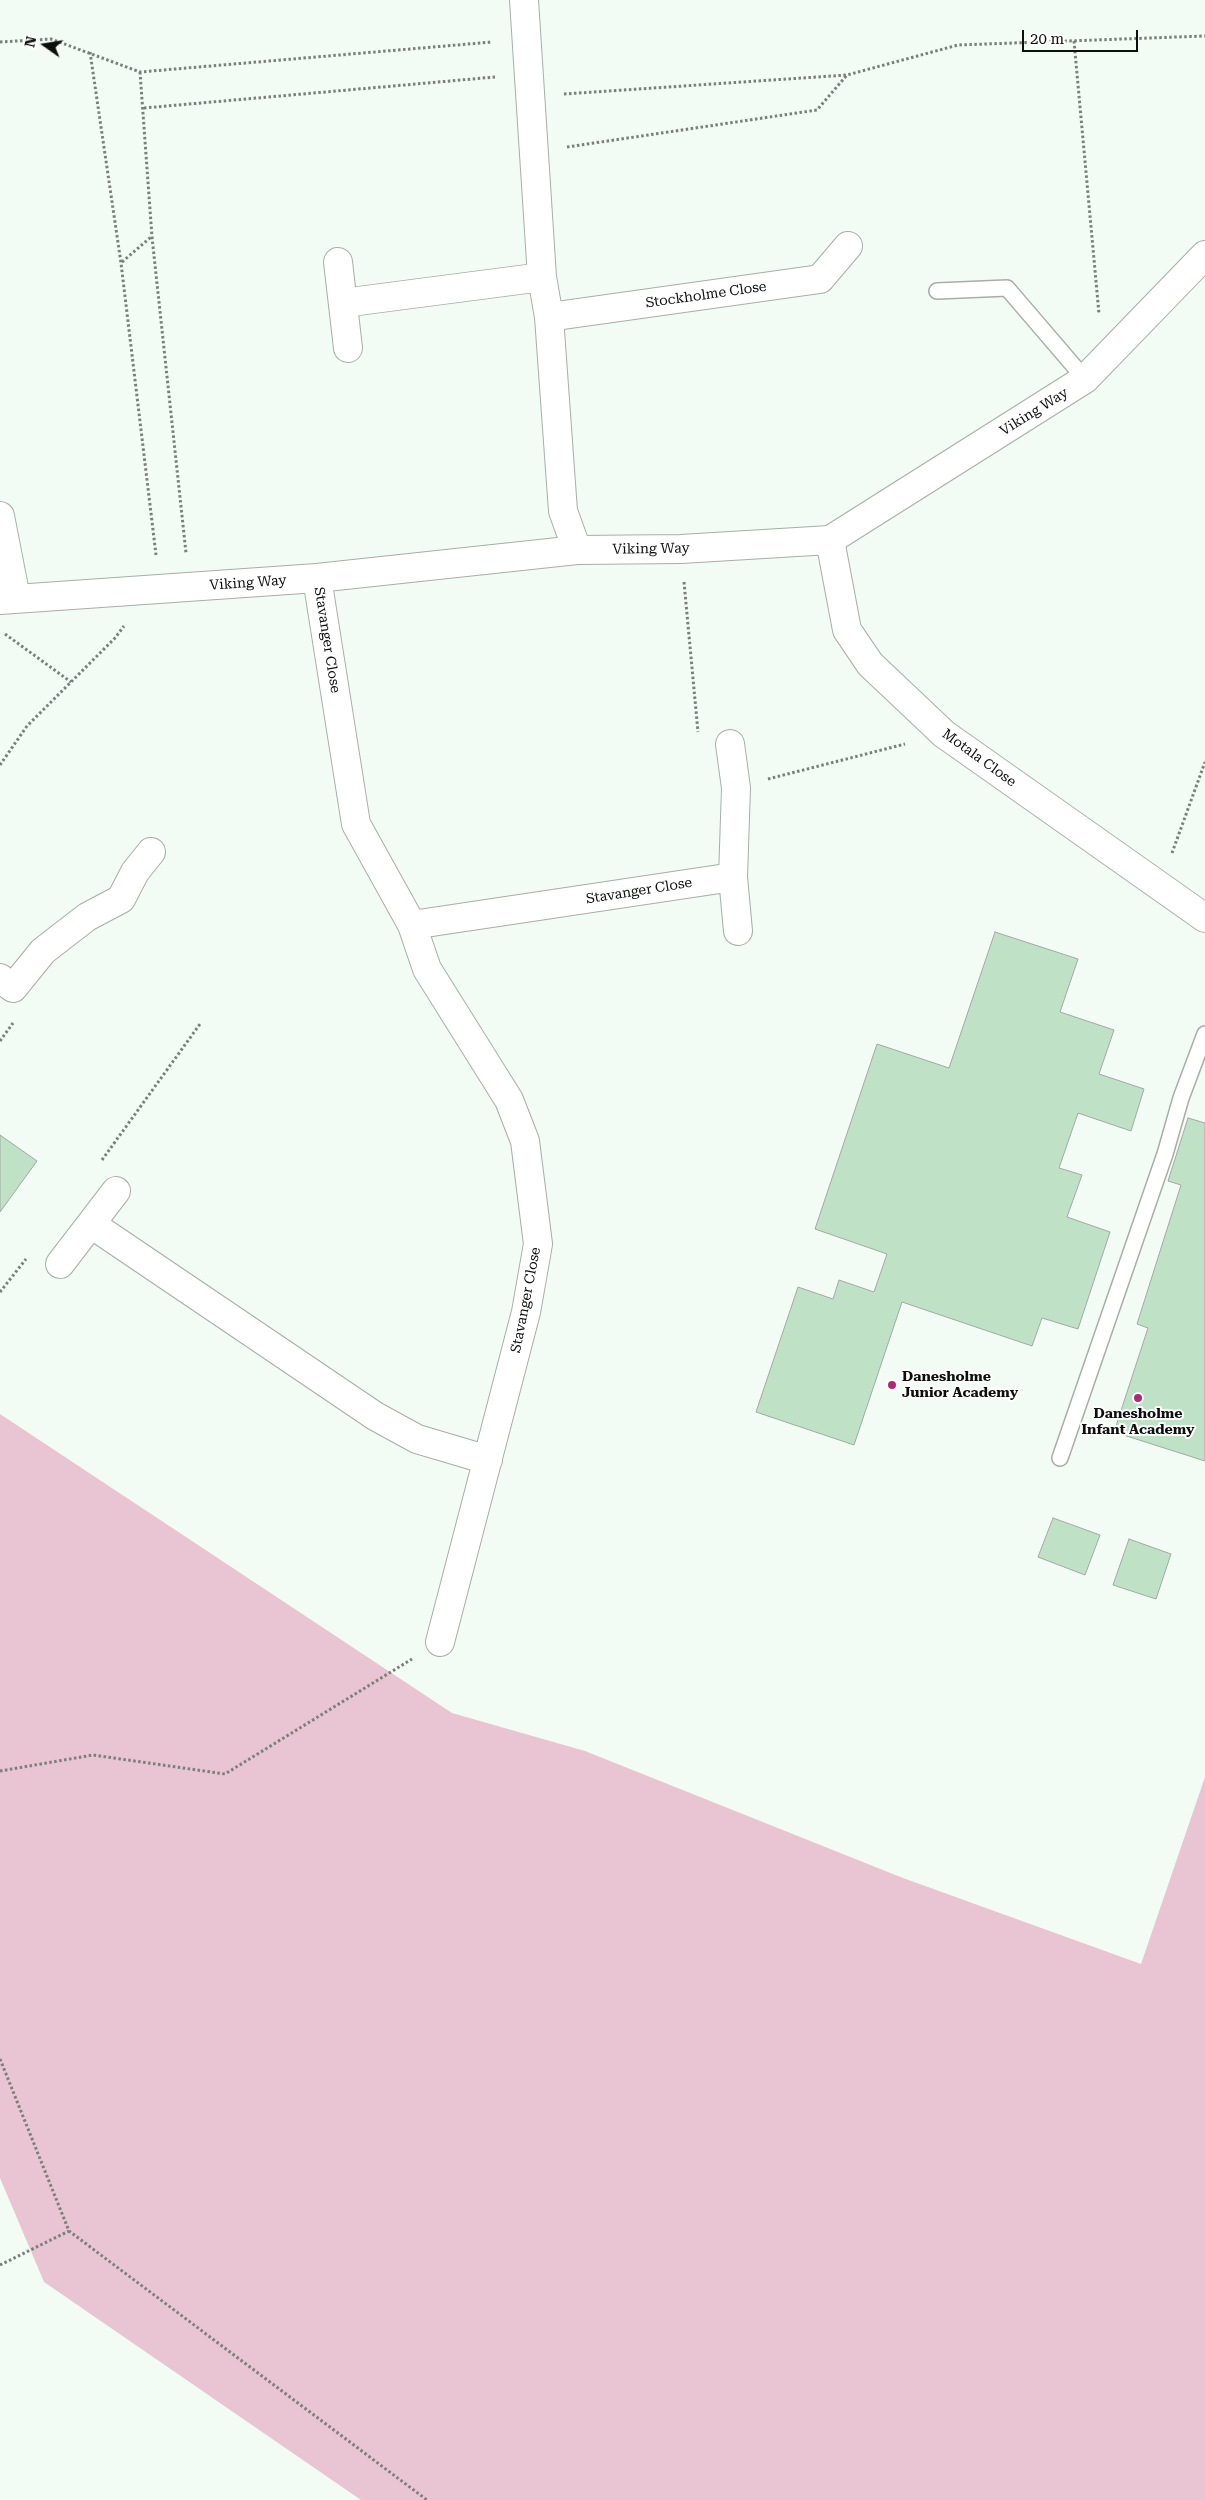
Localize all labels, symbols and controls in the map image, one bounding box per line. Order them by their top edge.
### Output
north arrow [20,20,70,70]
scale bar [1025,20,1141,52]
text: 20 m [1030,30,1064,48]
text: N [21,35,39,49]
street label: Stockholme Close [644,278,768,312]
street label: Viking Way [997,384,1071,440]
street label: Viking Way [612,540,690,558]
street label: Viking Way [209,572,287,594]
street label: Stavanger Close [310,586,344,694]
street label: Motala Close [939,726,1019,790]
street label: Stavanger Close [585,874,693,908]
street label: Stavanger Close [508,1246,544,1354]
place label: Danesholme Junior Academy [902,1369,1018,1401]
marker: Danesholme Junior Academy [886,1379,898,1391]
marker: Danesholme Infant Academy [1132,1392,1144,1404]
place label: Danesholme Infant Academy [1081,1406,1195,1438]

